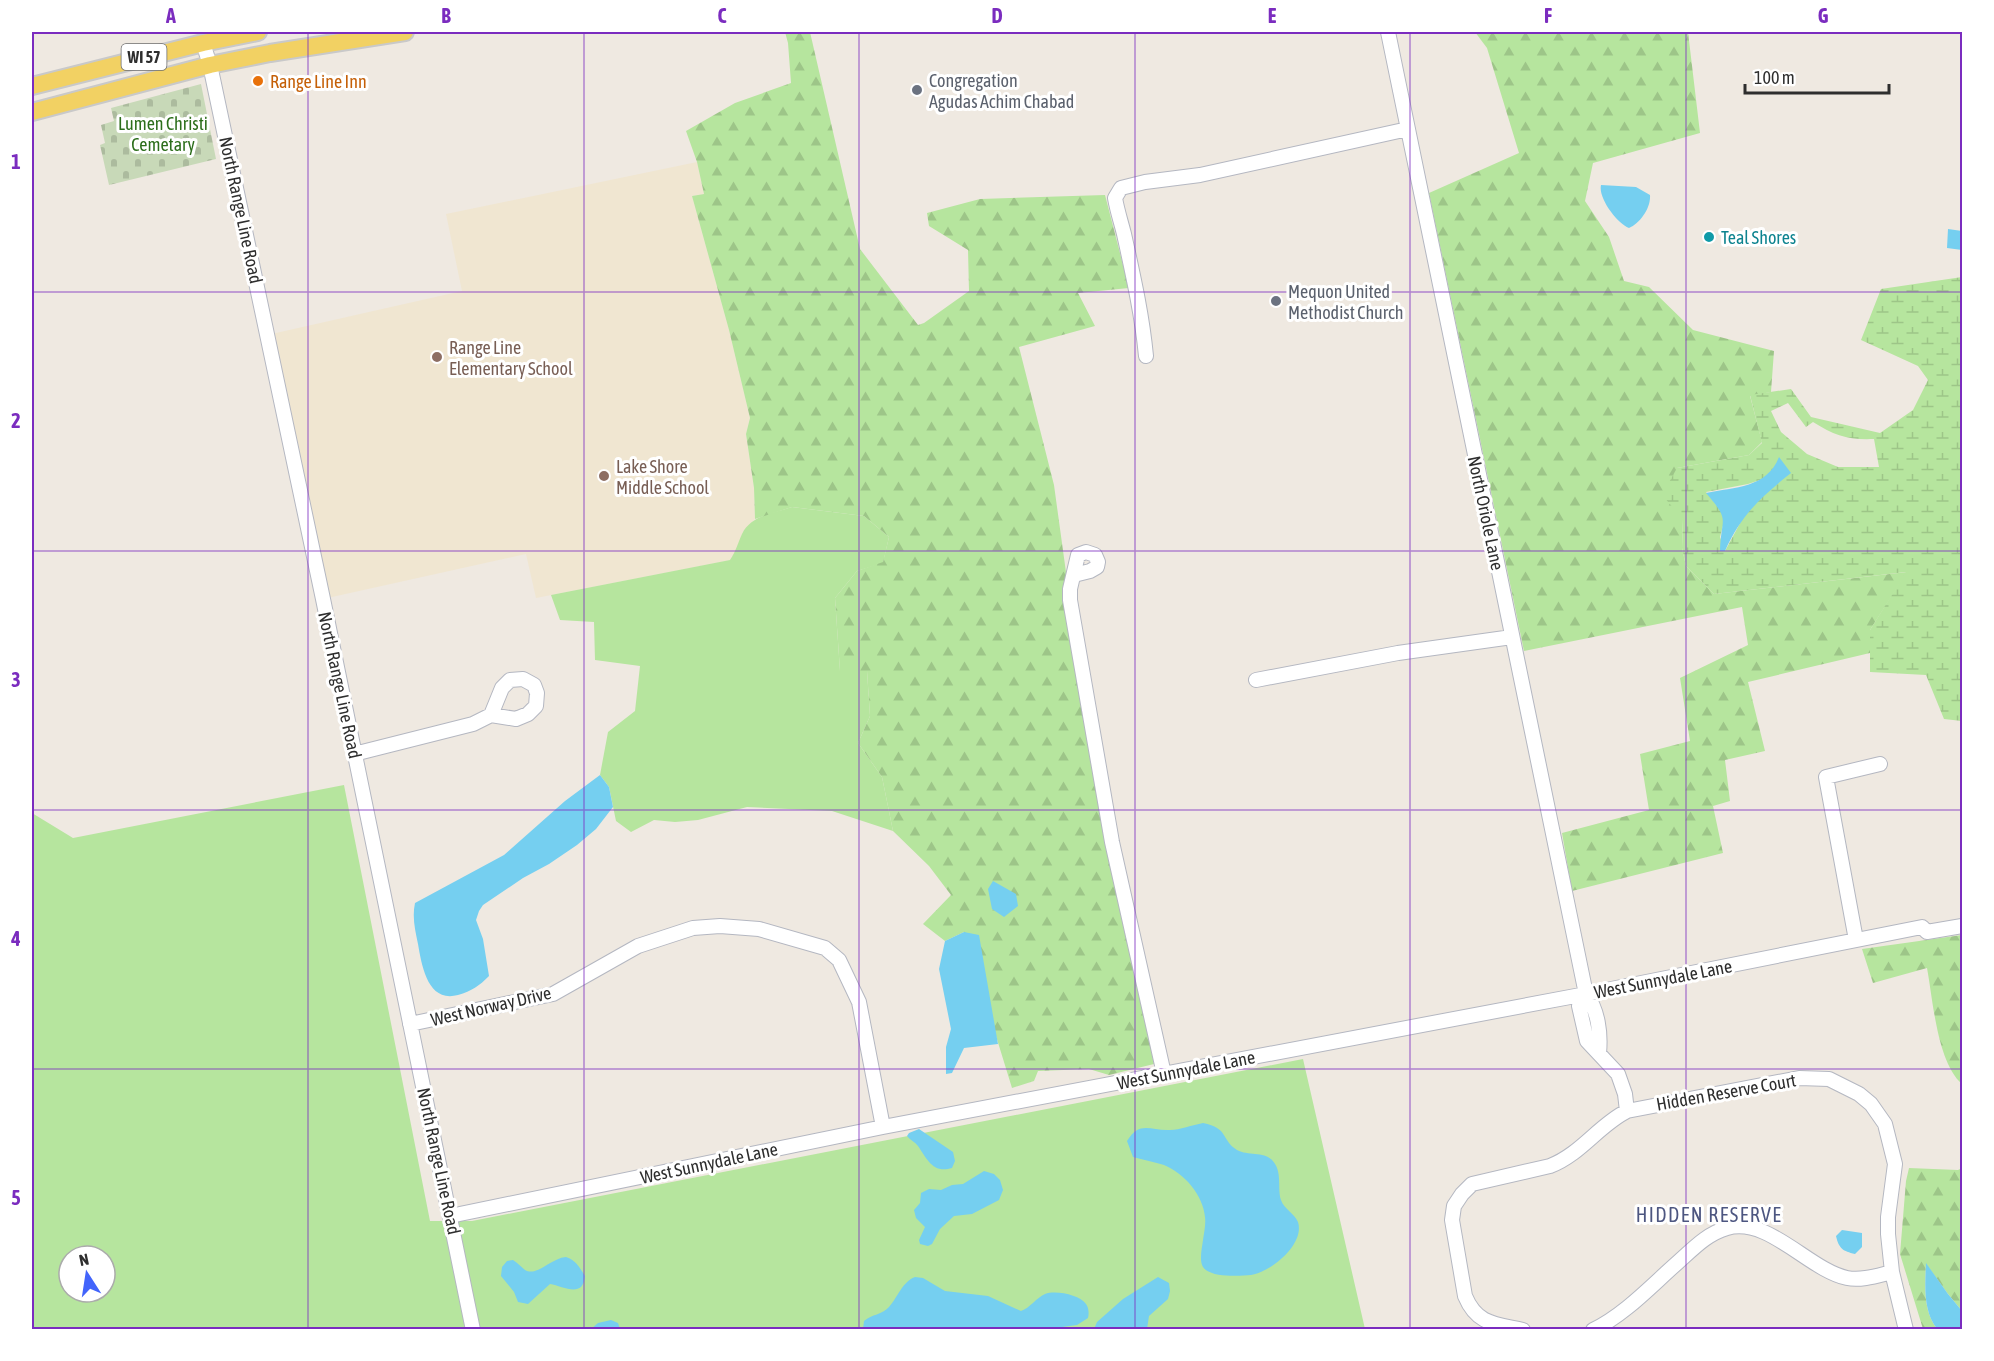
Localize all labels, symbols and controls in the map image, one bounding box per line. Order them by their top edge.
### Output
text: A [165,4,176,27]
text: B [441,4,451,27]
text: C [718,4,727,27]
text: D [991,4,1003,27]
text: E [1268,4,1277,27]
text: F [1544,4,1552,27]
text: G [1818,4,1829,27]
road number: WI 57 [122,44,166,70]
scale bar [1745,57,1889,95]
text: 100 m [1754,67,1795,88]
place label: Congregation Agudas Achim Chabad [929,70,1074,112]
place label: Range Line Inn [270,71,367,92]
marker: Range Line Inn [251,74,265,88]
marker: Congregation Agudas Achim Chabad [910,83,924,97]
park label: Lumen Christi Cemetary [118,113,208,155]
street label: North Range Line Road [215,135,267,285]
text: 1 [11,150,21,173]
place label: Teal Shores [1721,227,1796,248]
marker: Teal Shores [1702,230,1716,244]
place label: Mequon United Methodist Church [1288,281,1404,323]
marker: Mequon United Methodist Church [1269,294,1283,308]
place label: Range Line Elementary School [449,337,573,379]
marker: Range Line Elementary School [430,350,444,364]
text: 2 [11,409,21,432]
street label: North Oriole Lane [1464,454,1508,572]
place label: Lake Shore Middle School [616,456,709,498]
marker: Lake Shore Middle School [597,469,611,483]
street label: North Range Line Road [314,610,366,760]
text: 3 [11,668,21,691]
text: 4 [10,927,21,950]
street label: West Sunnydale Lane [1592,955,1734,1003]
street label: West Norway Drive [429,982,553,1030]
street label: West Sunnydale Lane [1115,1046,1257,1094]
street label: Hidden Reserve Court [1655,1069,1797,1115]
street label: North Range Line Road [413,1086,465,1236]
street label: West Sunnydale Lane [638,1138,780,1188]
text: 5 [11,1186,21,1209]
district label: HIDDEN RESERVE [1636,1203,1782,1226]
north arrow [57,1244,117,1304]
text: N [77,1250,90,1269]

